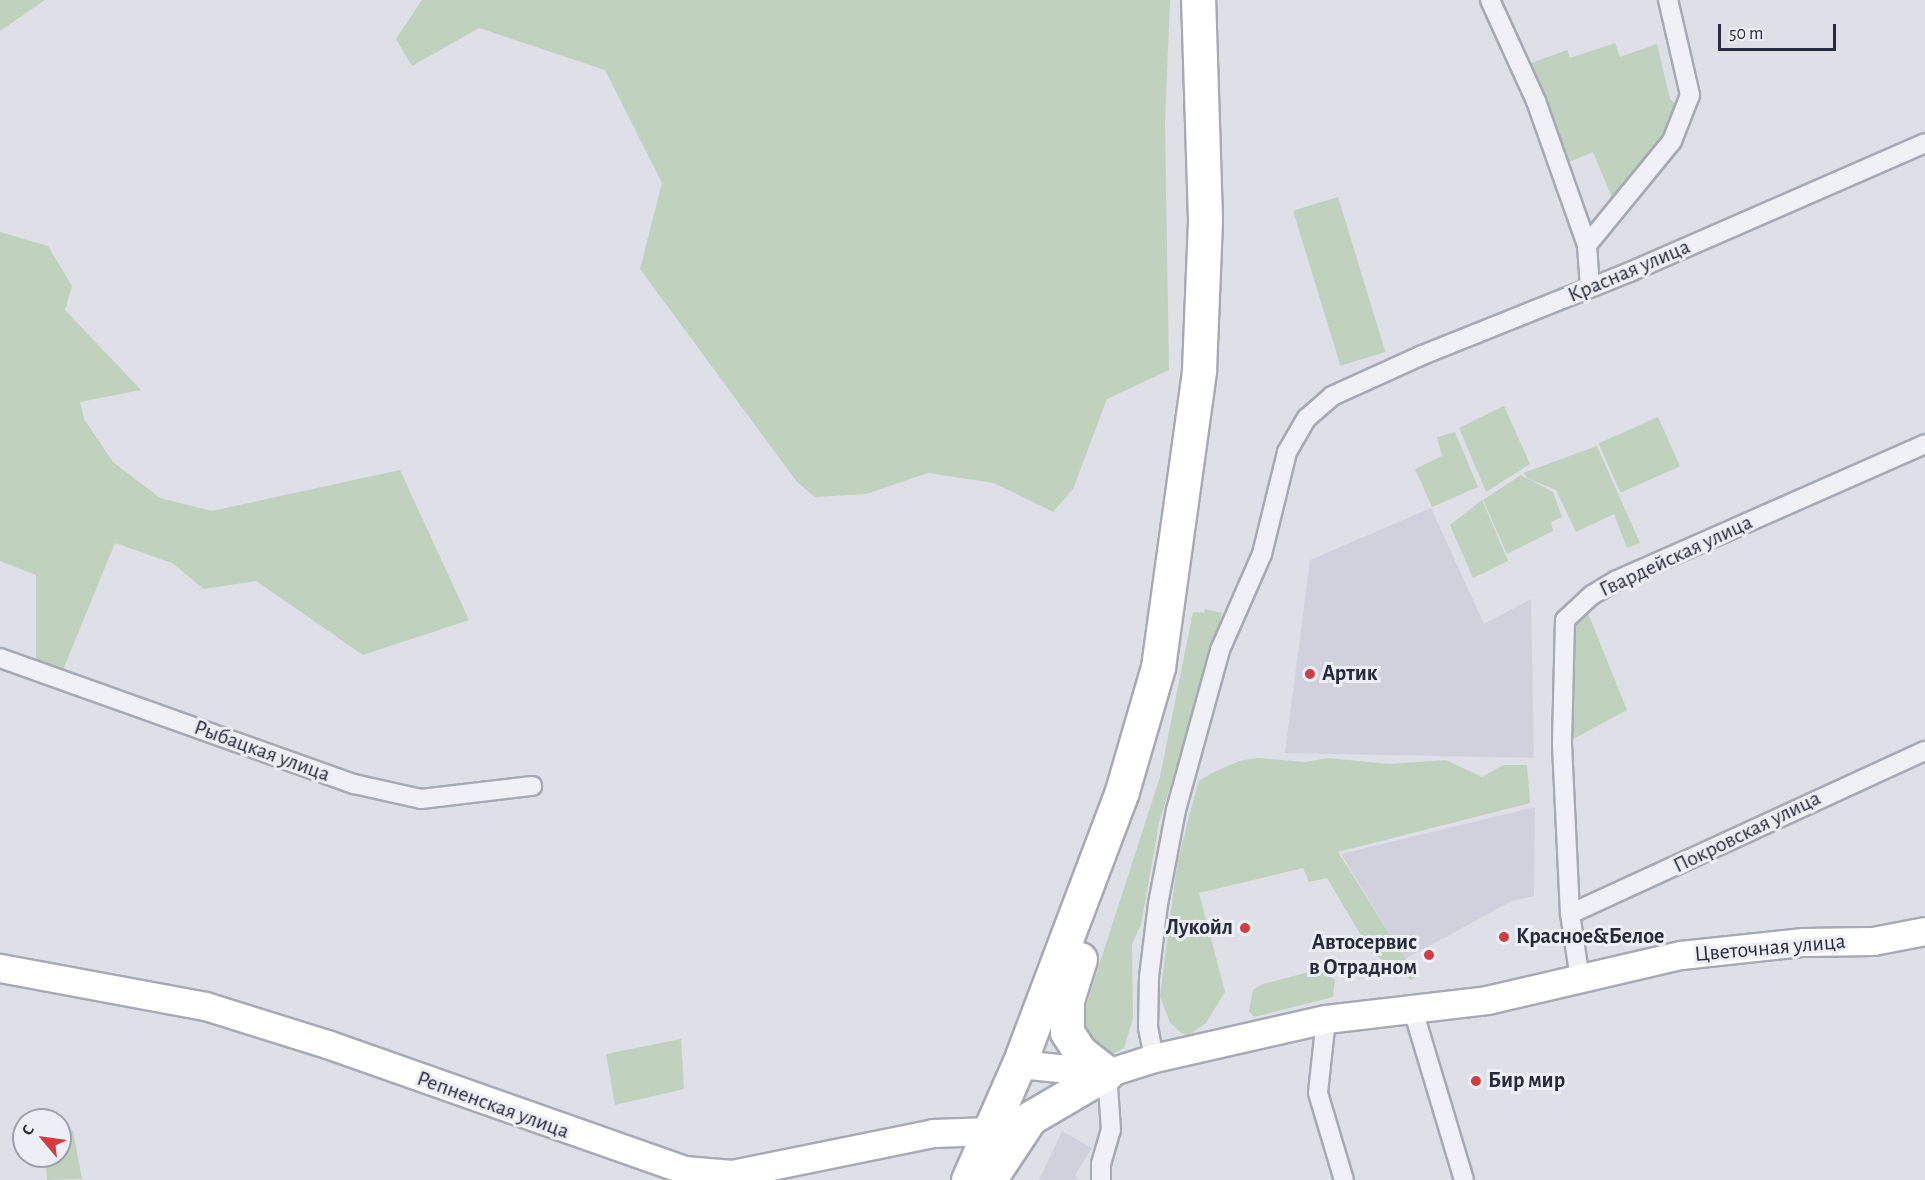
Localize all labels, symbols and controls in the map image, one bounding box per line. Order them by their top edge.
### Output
scale bar [1721,12,1840,50]
text: 50 m [1729,25,1763,43]
street label: Красная улица [1564,233,1694,309]
street label: Гвардейская улица [1595,509,1757,603]
place label: Артик [1322,661,1378,687]
marker: Артик [1303,667,1317,681]
street label: Рыбацкая улица [190,714,334,788]
street label: Покровская улица [1669,785,1825,879]
place label: Лукойл [1165,915,1233,941]
marker: Лукойл [1238,921,1252,935]
place label: Красное&Белое [1516,924,1664,950]
street label: Цветочная улица [1693,928,1847,968]
place label: Автосервис в Отрадном [1309,929,1417,980]
marker: Красное&Белое [1497,930,1511,944]
marker: Автосервис в Отрадном [1422,948,1436,962]
street label: Репненская улица [413,1065,573,1145]
place label: Бир мир [1488,1068,1565,1094]
marker: Бир мир [1469,1074,1483,1088]
north arrow [12,1108,72,1168]
text: С [19,1122,37,1138]

